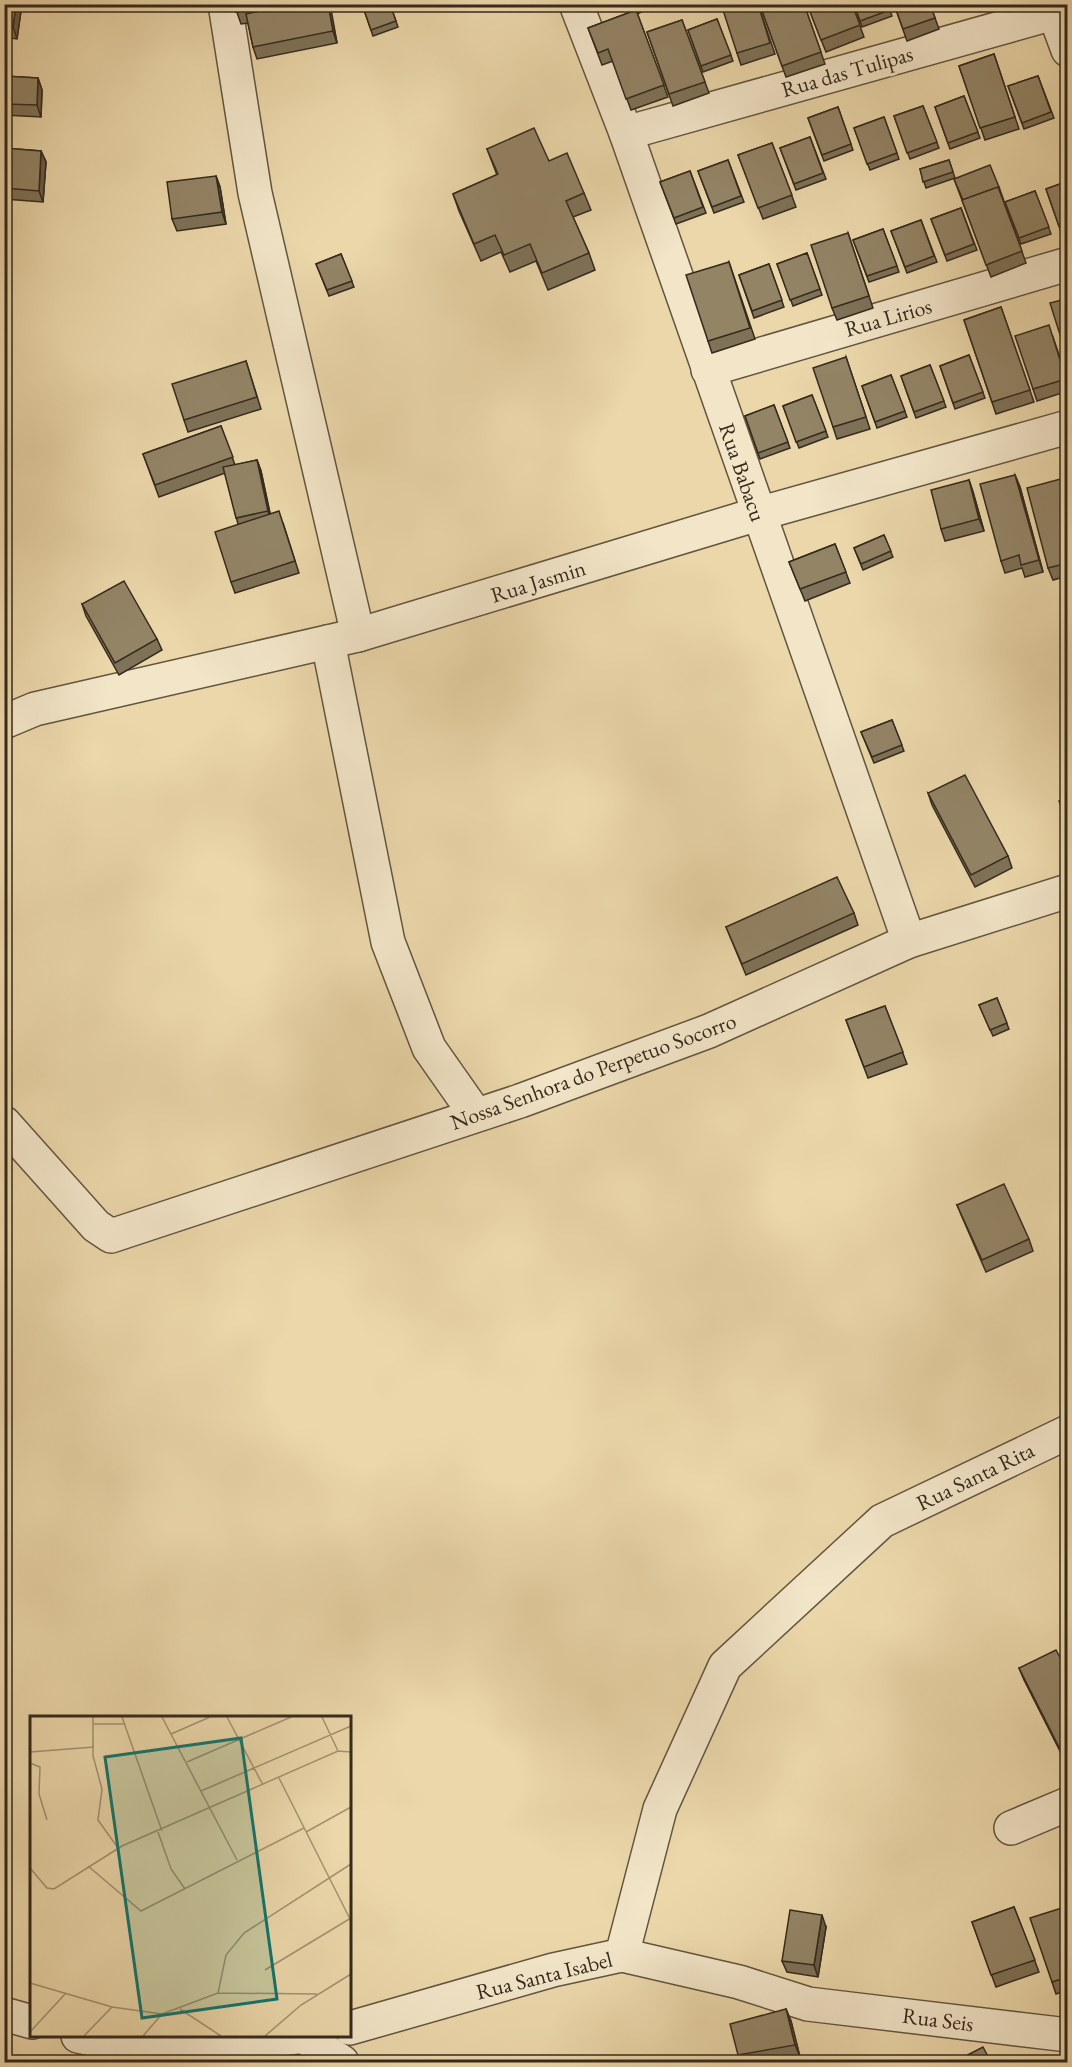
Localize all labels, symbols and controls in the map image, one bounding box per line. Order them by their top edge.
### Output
street label: Rua das Tulipas [778,39,916,104]
street label: Rua Lirios [841,291,935,344]
street label: Rua Babacu [712,419,773,526]
street label: Rua Jasmin [487,553,590,610]
street label: Nossa Senhora do Perpetuo Socorro [446,1006,740,1137]
street label: Rua Santa Rita [911,1435,1039,1518]
inset map [30,1716,351,2037]
street label: Rua Santa Isabel [473,1945,615,2006]
street label: Rua Seis [901,2001,975,2038]

